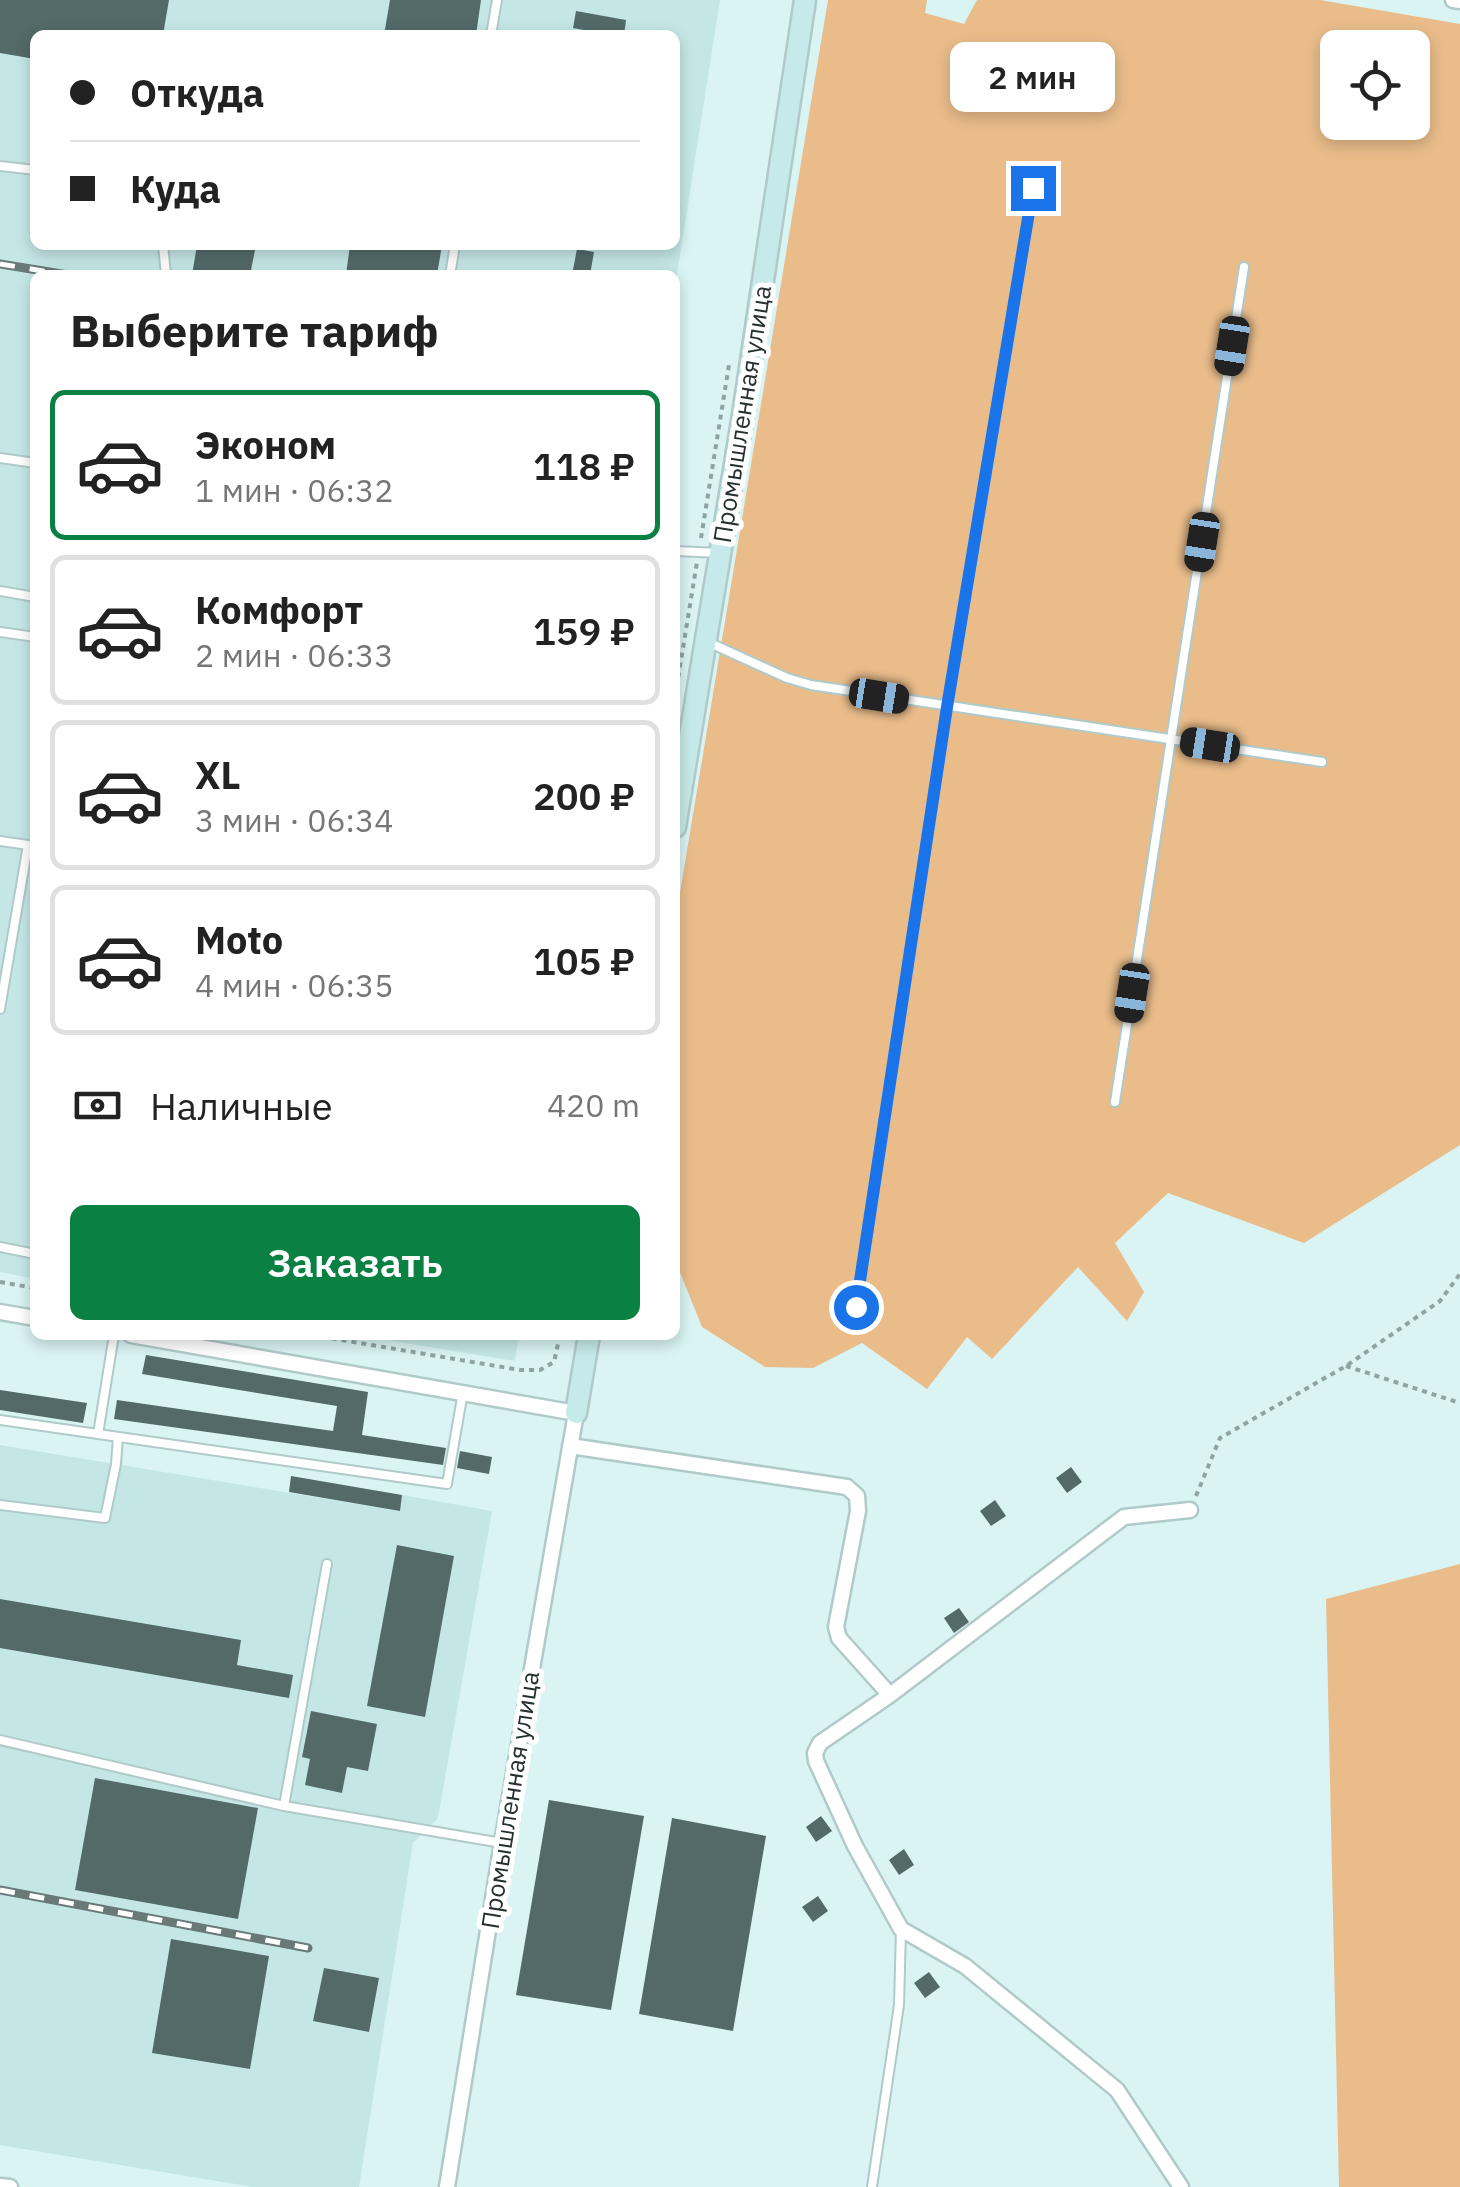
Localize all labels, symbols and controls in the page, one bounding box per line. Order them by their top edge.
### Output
map controls [1320,30,1430,140]
button: locate [1320,30,1430,140]
callout: 2 мин [950,43,1116,113]
text: 2 мин [988,56,1077,98]
text: Откуда [130,68,264,117]
text: Куда [130,164,221,213]
route end [1011,166,1056,211]
street label: Промышленная улица [705,283,778,545]
text: Выберите тариф [70,301,439,359]
car [1212,314,1252,378]
icon: car [75,420,165,510]
text: Эконом [195,420,336,469]
text: 118 ₽ [533,441,635,490]
text: 1 мин · 06:32 [195,469,393,511]
car [1182,510,1222,574]
icon: car [75,585,165,675]
text: Комфорт [195,585,363,634]
text: 159 ₽ [533,606,635,655]
text: 2 мин · 06:33 [195,634,393,676]
car [847,676,911,716]
car [1178,725,1242,765]
icon: car [75,750,165,840]
text: XL [195,750,241,799]
text: 200 ₽ [533,771,635,820]
text: 3 мин · 06:34 [195,799,393,841]
icon: car [75,915,165,1005]
text: Moto [195,915,283,964]
text: 105 ₽ [533,936,635,985]
car [1112,961,1152,1025]
text: 4 мин · 06:35 [195,964,393,1006]
icon: cash [70,1078,125,1133]
text: Наличные [150,1081,333,1130]
text: 420 m [547,1084,640,1126]
button: Заказать [70,1205,640,1320]
route start [834,1285,879,1330]
street label: Промышленная улица [473,1669,546,1931]

